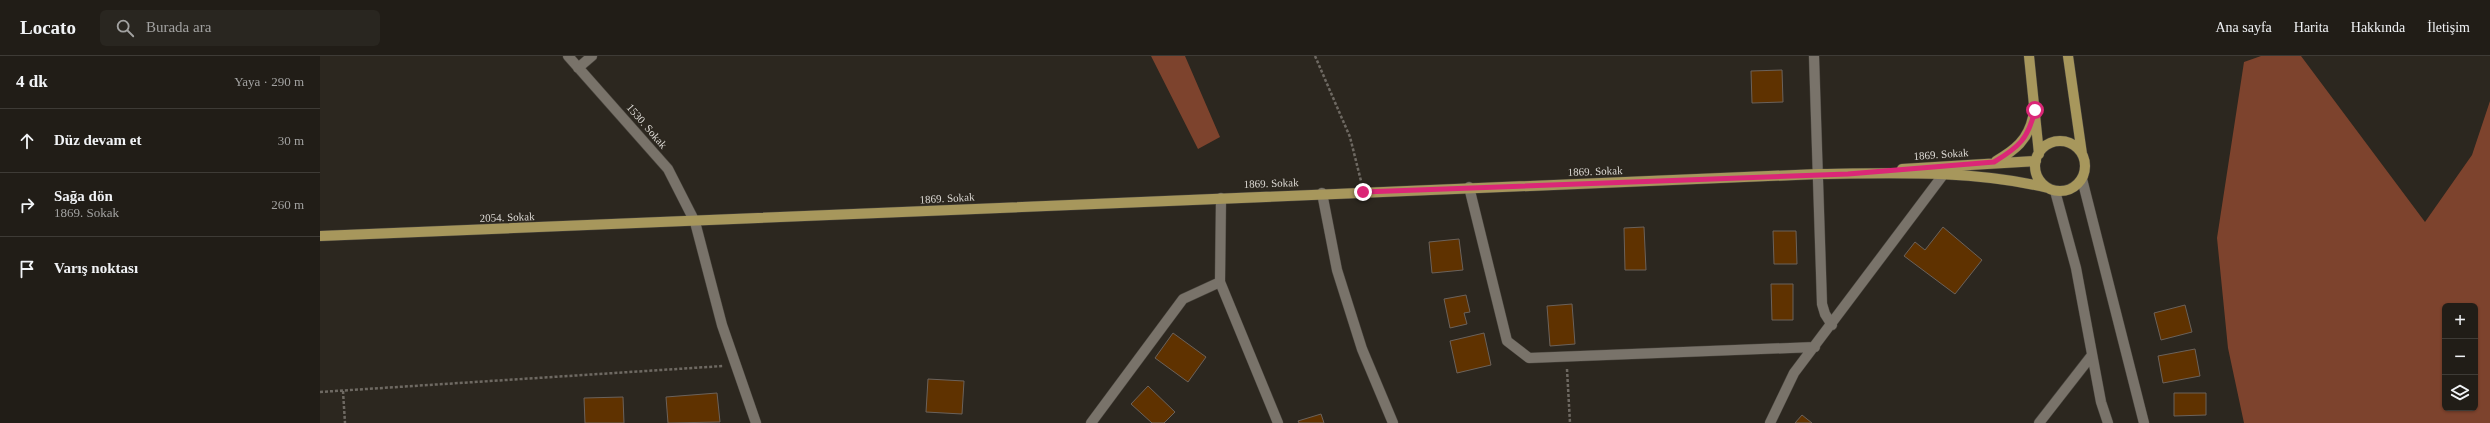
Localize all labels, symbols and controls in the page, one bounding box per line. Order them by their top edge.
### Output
search box [100,10,380,46]
text: Locato [20,17,76,38]
icon: search [114,17,136,39]
text: Burada ara [146,19,211,35]
text: Ana sayfa [2215,20,2272,35]
text: Harita [2294,20,2329,35]
text: Hakkında [2351,20,2405,35]
text: İletişim [2427,20,2470,35]
text: 4 dk [16,72,48,91]
text: Yaya · 290 m [234,74,304,89]
street label: 1530. Sokak [624,101,670,151]
route start [2026,101,2044,119]
icon: ahead [16,130,38,152]
text: Düz devam et [54,132,141,148]
text: 30 m [278,133,304,148]
street label: 1869. Sokak [1913,146,1969,162]
street label: 1869. Sokak [1567,164,1623,178]
street label: 1869. Sokak [1243,176,1299,190]
route end [1354,183,1372,201]
text: Sağa dön [54,188,113,204]
street label: 1869. Sokak [919,191,975,205]
icon: right [16,194,38,216]
text: 260 m [271,197,304,212]
text: 1869. Sokak [54,205,119,220]
street label: 2054. Sokak [479,210,535,224]
icon: arrive [16,258,38,280]
text: Varış noktası [54,260,138,276]
map controls [2442,303,2478,411]
button: + [2442,303,2478,339]
button: − [2442,339,2478,375]
button: layers [2442,375,2478,411]

